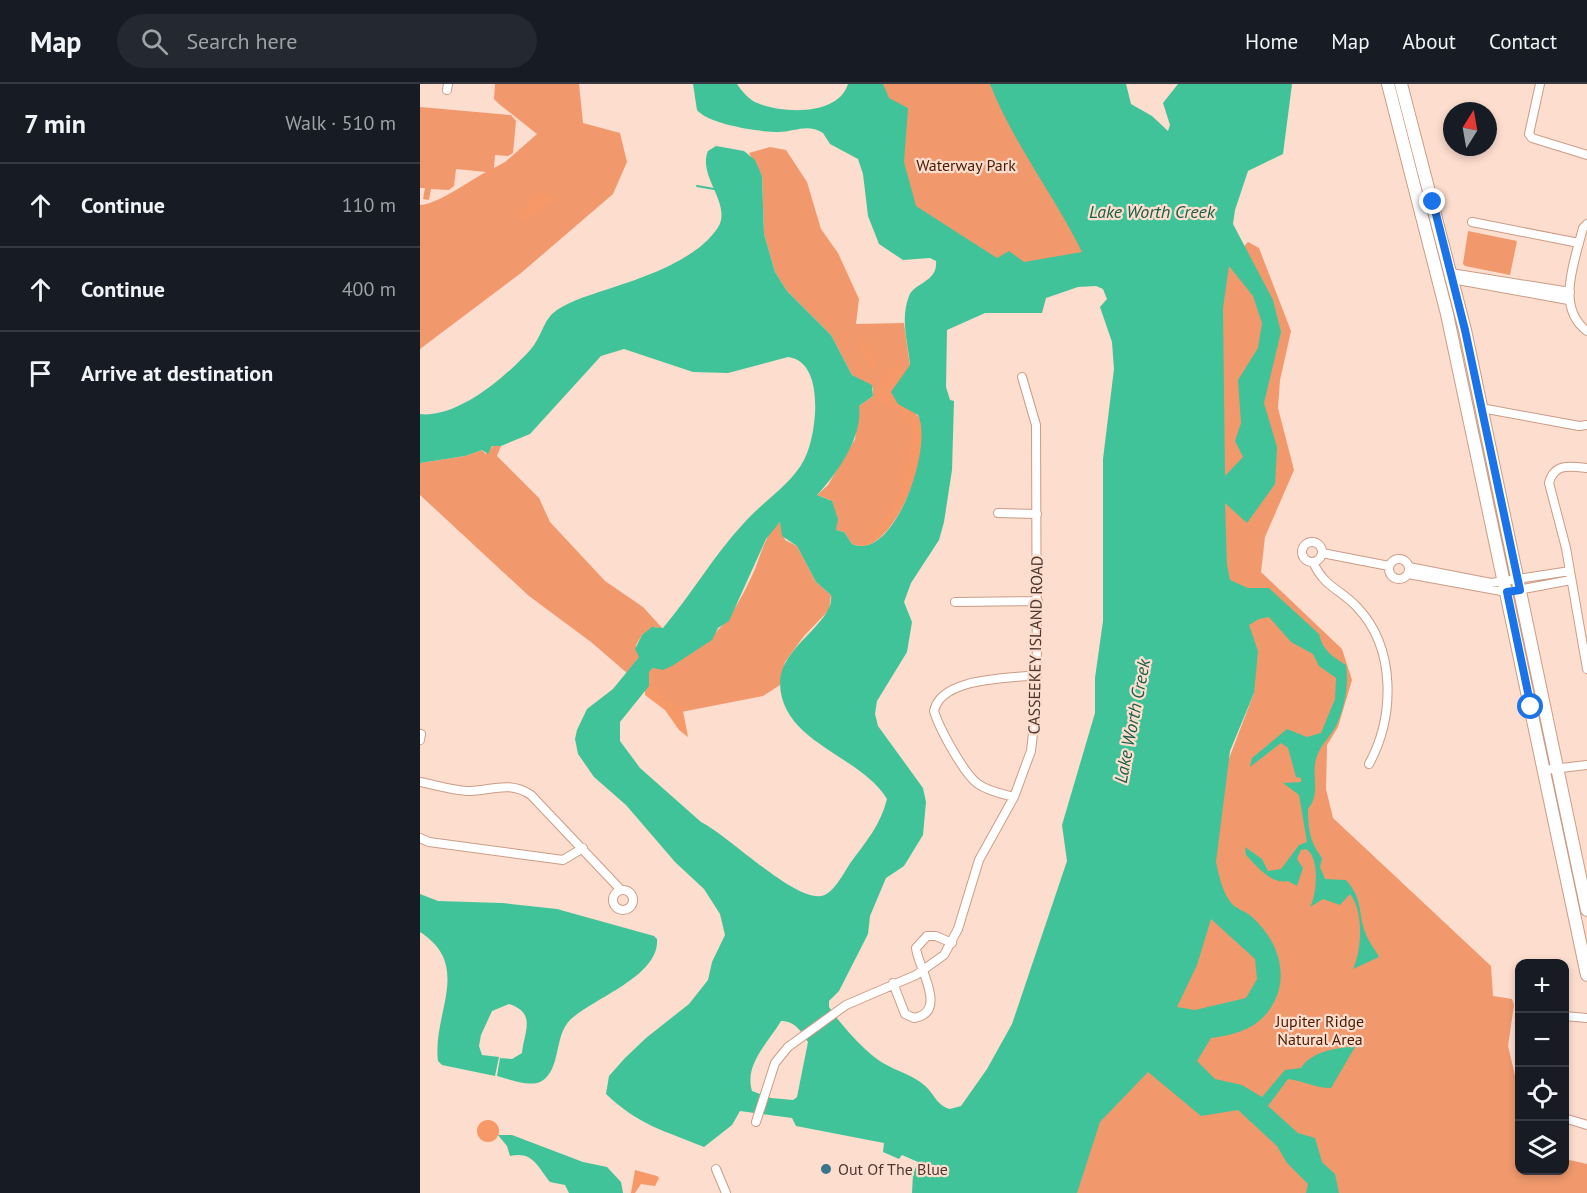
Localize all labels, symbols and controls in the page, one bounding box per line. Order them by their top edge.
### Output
search box [117,14,537,68]
text: Map [30,23,81,60]
icon: search [138,25,171,58]
text: Search here [186,27,297,55]
text: Home [1245,28,1298,55]
text: Map [1331,28,1370,55]
text: About [1403,28,1456,55]
text: Contact [1489,28,1557,55]
north arrow [1443,102,1497,156]
text: 7 min [24,107,86,140]
text: Walk · 510 m [285,110,396,136]
park label: Waterway Park [916,155,1016,175]
route end [1419,188,1445,214]
icon: ahead [24,189,57,222]
text: Continue [81,191,165,219]
text: 110 m [342,192,396,218]
water label: Lake Worth Creek [1089,200,1216,223]
icon: ahead [24,273,57,306]
text: Continue [81,275,165,303]
text: 400 m [342,276,396,302]
icon: arrive [24,357,57,390]
text: Arrive at destination [81,359,273,387]
street label: CASSEEKEY ISLAND ROAD [1023,555,1047,735]
water label: Lake Worth Creek [1109,656,1155,785]
route start [1517,693,1543,719]
map controls [1515,959,1569,1175]
button: + [1515,959,1569,1013]
park label: Jupiter Ridge Natural Area [1275,1011,1364,1049]
button: − [1515,1013,1569,1067]
button: locate [1515,1067,1569,1121]
button: layers [1515,1121,1569,1175]
place label: Out Of The Blue [838,1159,948,1179]
marker: Out Of The Blue [819,1162,833,1176]

